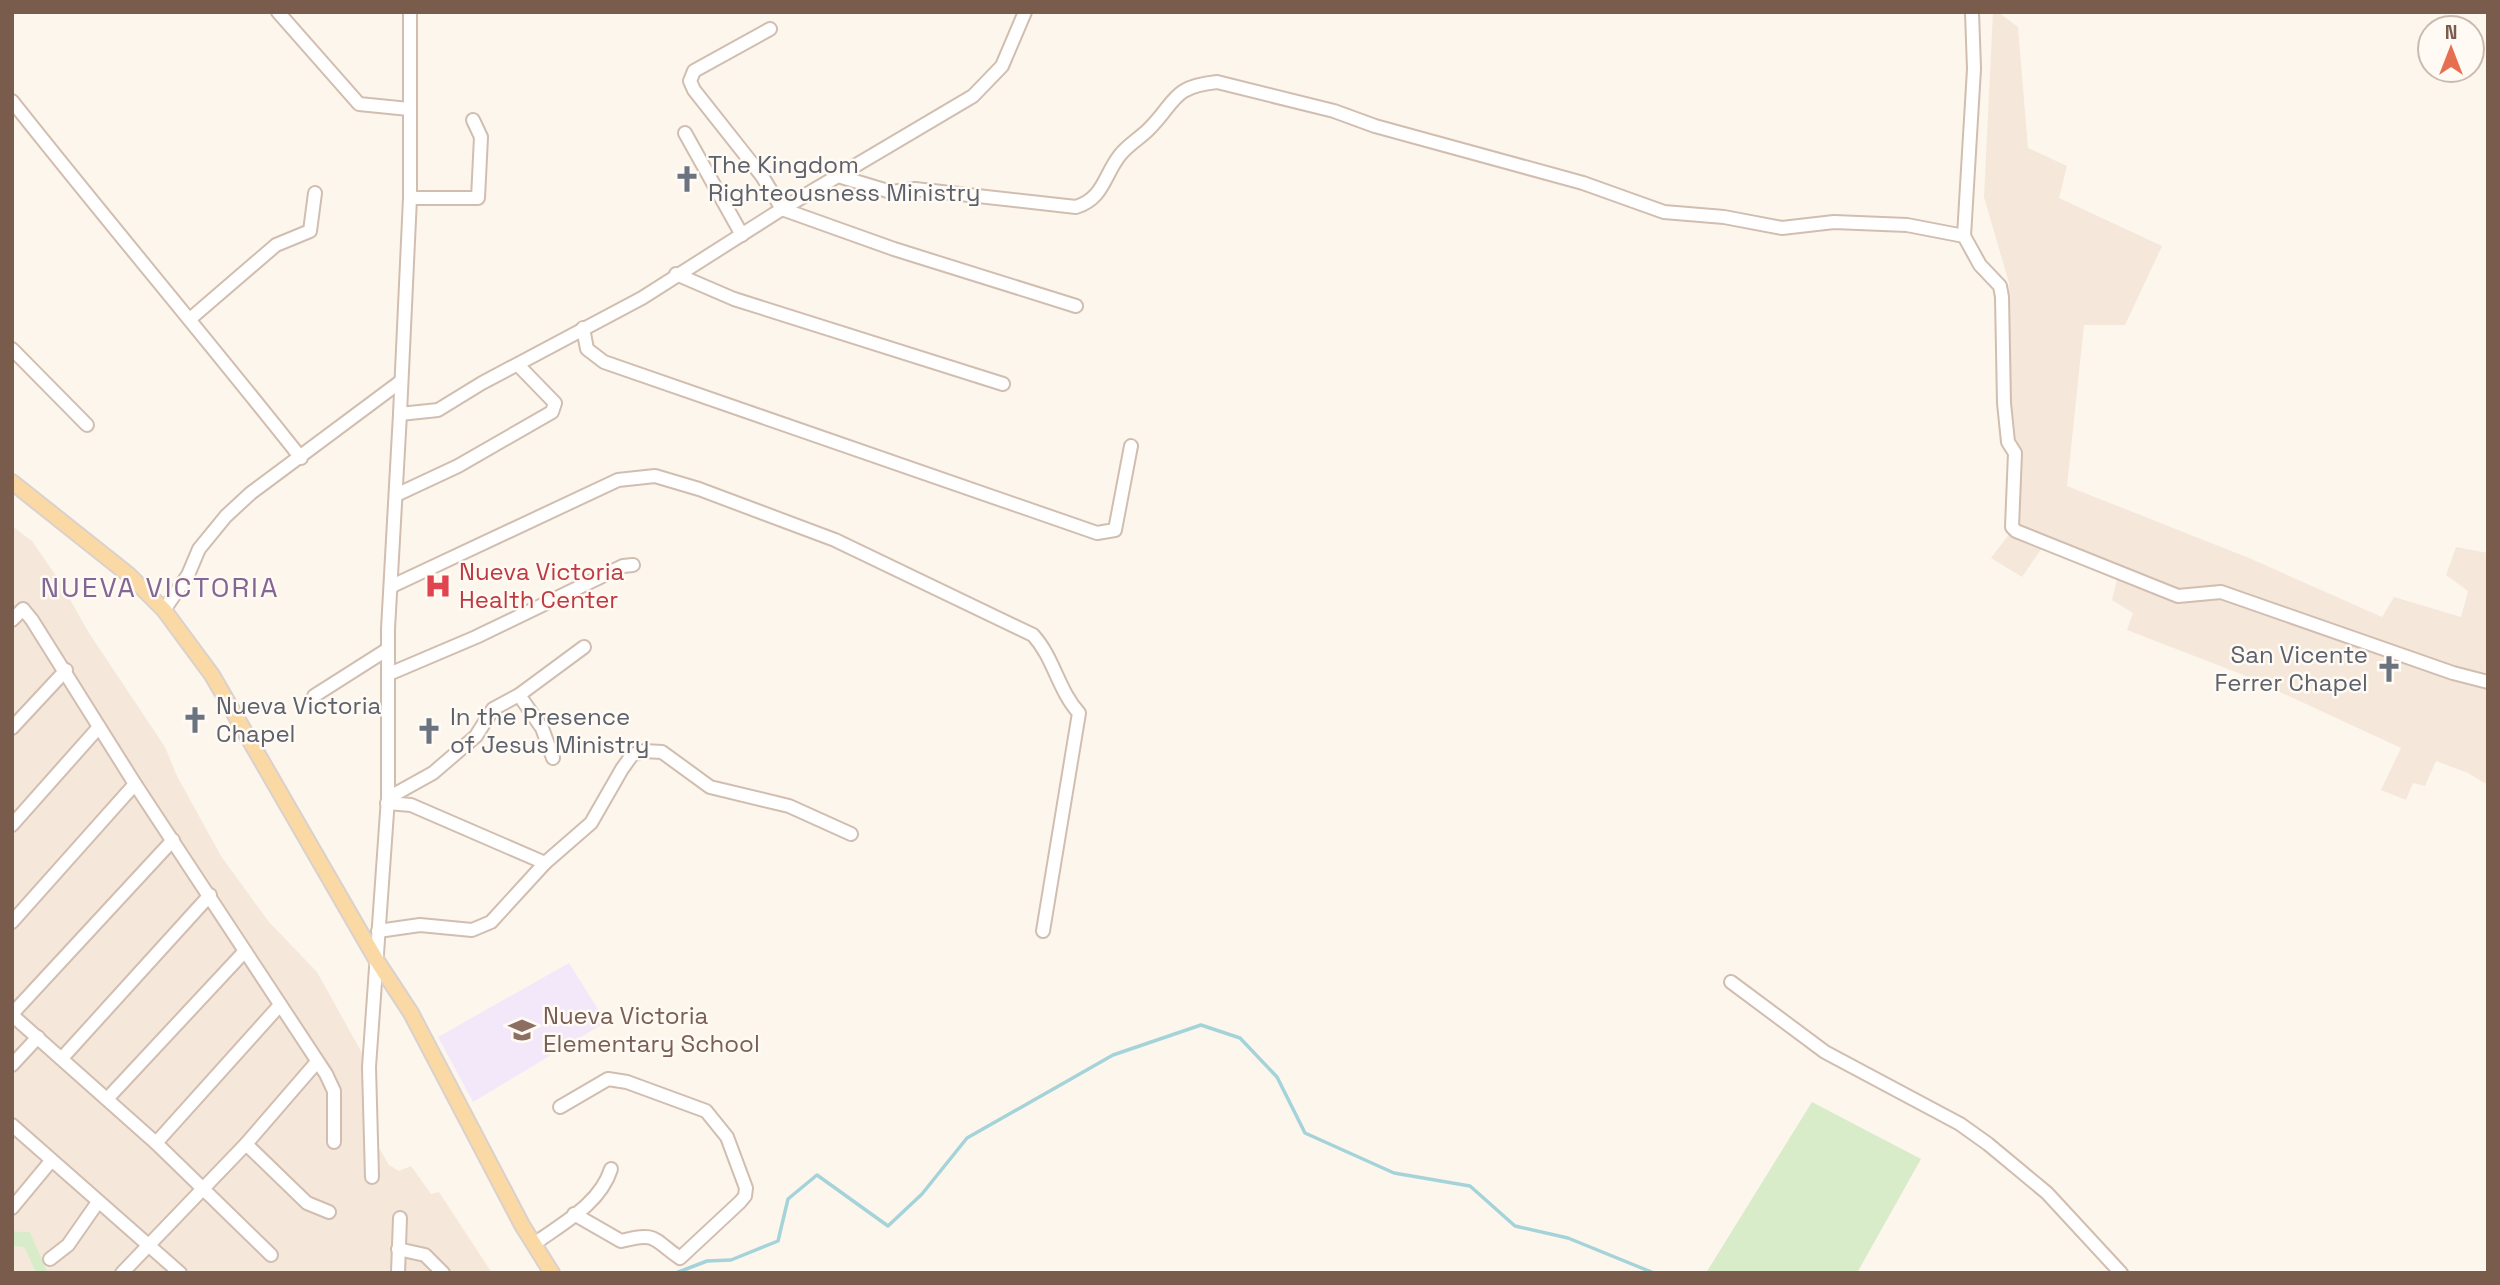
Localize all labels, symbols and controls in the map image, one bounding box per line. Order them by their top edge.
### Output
north arrow [2416,14,2486,84]
text: N [2445,20,2457,45]
place label: The Kingdom Righteousness Ministry [708,149,981,208]
church icon: The Kingdom Righteousness Ministry [672,164,702,194]
place label: Nueva Victoria Health Center [459,556,625,615]
district label: NUEVA VICTORIA [40,569,280,605]
hospital icon: Nueva Victoria Health Center [423,571,453,601]
place label: San Vicente Ferrer Chapel [2214,639,2368,698]
church icon: San Vicente Ferrer Chapel [2374,654,2404,684]
place label: Nueva Victoria Chapel [216,690,382,749]
place label: In the Presence of Jesus Ministry [450,701,650,760]
church icon: Nueva Victoria Chapel [180,705,210,735]
church icon: In the Presence of Jesus Ministry [414,716,444,746]
place label: Nueva Victoria Elementary School [543,1000,760,1059]
school or university icon: Nueva Victoria Elementary School [507,1015,537,1045]

